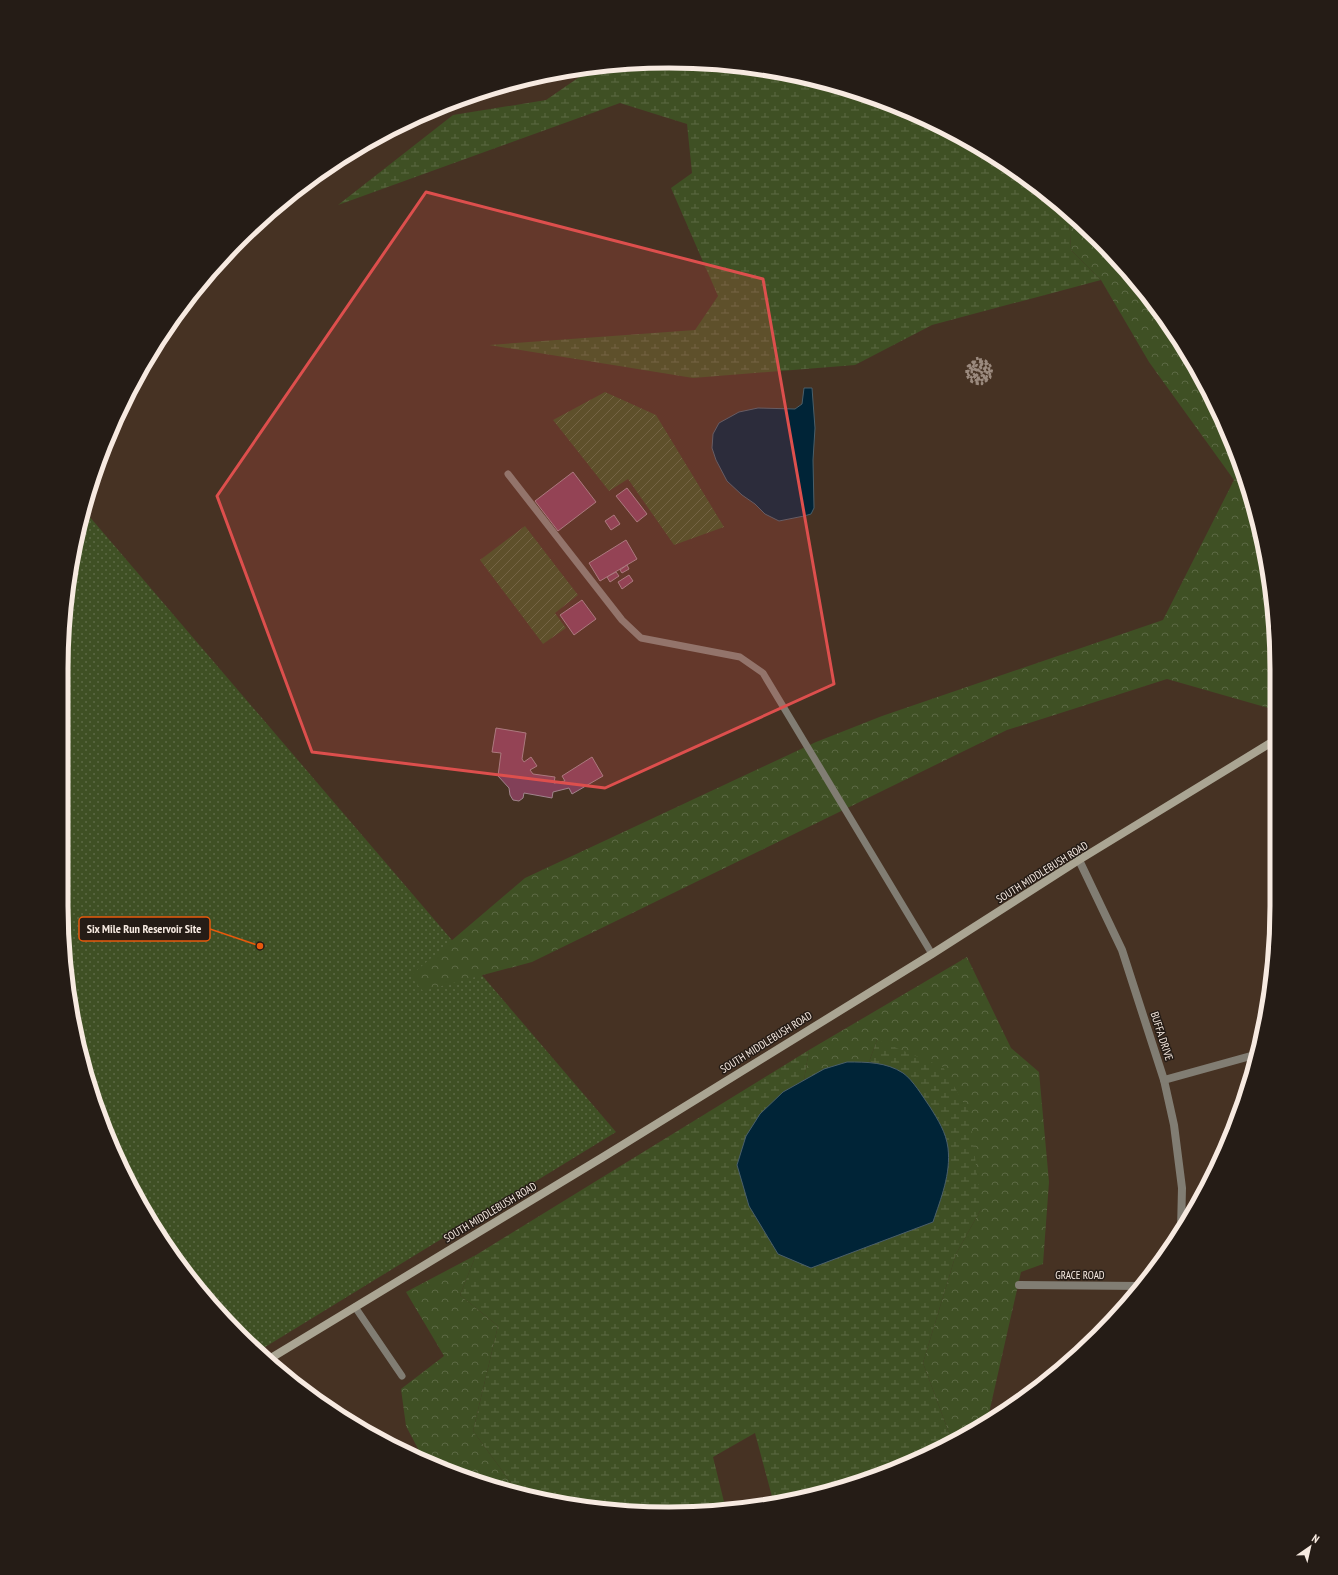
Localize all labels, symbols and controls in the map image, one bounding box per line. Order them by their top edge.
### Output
street label: SOUTH MIDDLEBUSH ROAD [993,838,1091,906]
callout: Six Mile Run Reservoir Site [79,917,210,941]
text: Six Mile Run Reservoir Site [87,921,201,936]
street label: SOUTH MIDDLEBUSH ROAD [717,1008,815,1076]
street label: BUFFA DRIVE [1148,1010,1177,1062]
street label: SOUTH MIDDLEBUSH ROAD [441,1179,539,1245]
street label: GRACE ROAD [1055,1268,1105,1282]
north arrow [1290,1527,1330,1567]
text: N [1309,1531,1322,1546]

